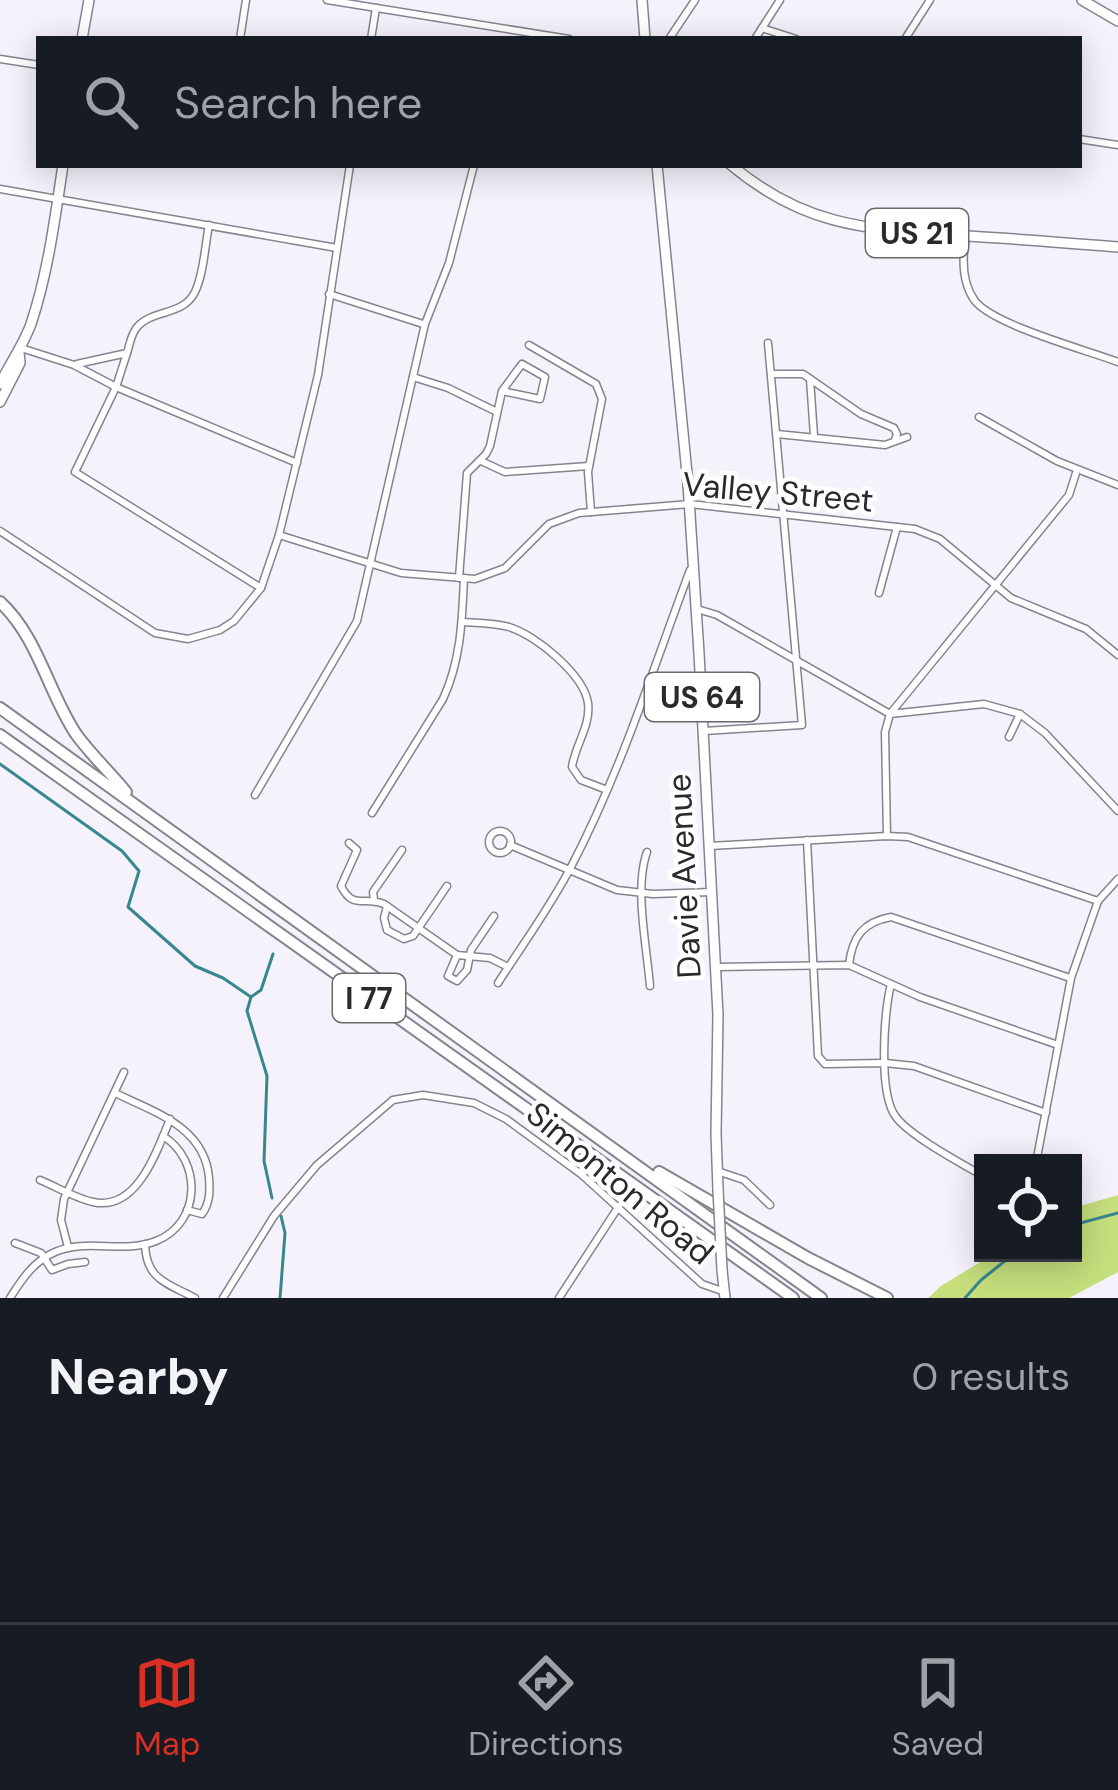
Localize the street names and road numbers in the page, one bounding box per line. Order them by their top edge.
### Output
road number: US 21 [866,209,968,257]
street label: Valley Street [681,462,875,522]
road number: US 64 [645,673,759,721]
street label: Davie Avenue [657,773,711,979]
road number: I 77 [333,974,405,1022]
street label: Simonton Road [517,1092,723,1274]

